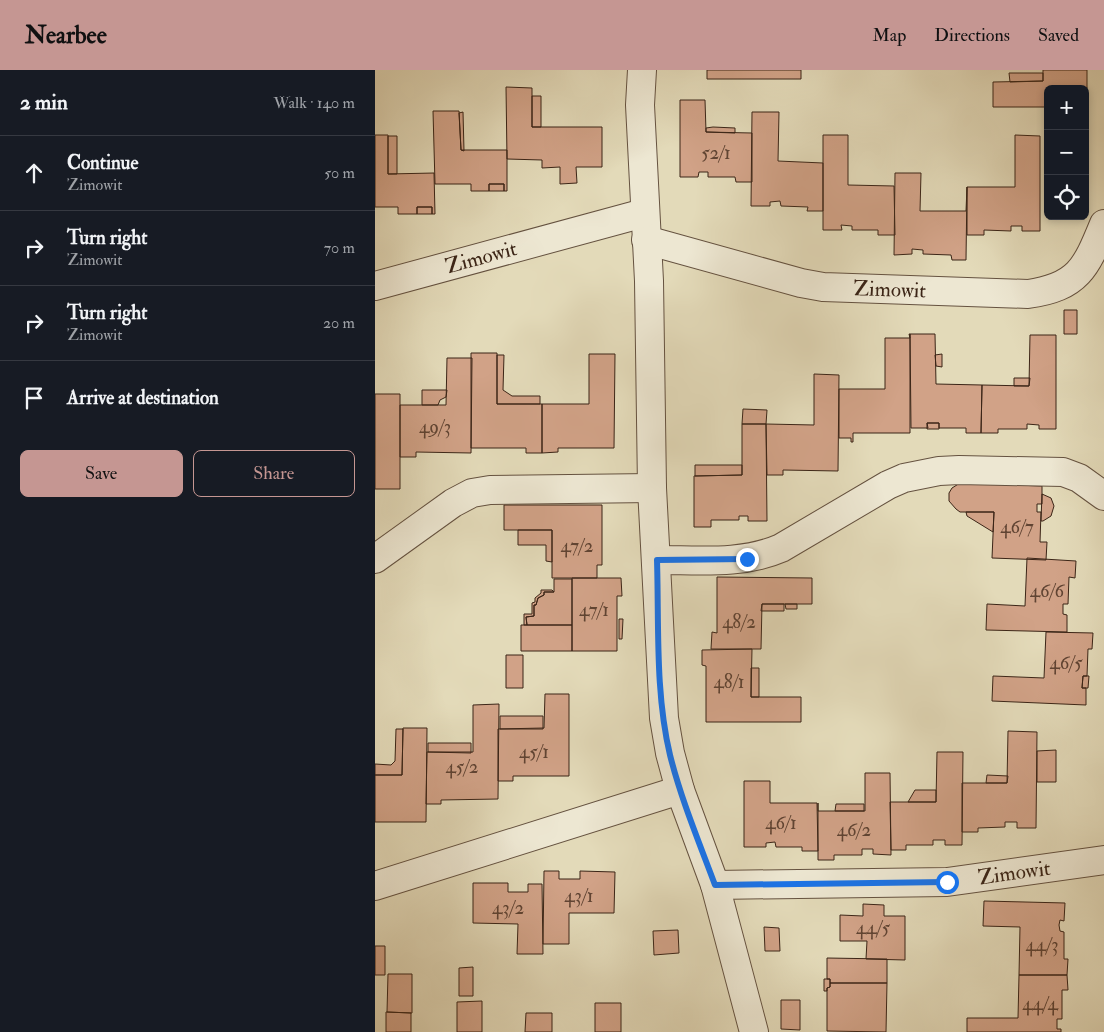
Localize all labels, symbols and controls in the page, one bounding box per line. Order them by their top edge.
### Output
text: Nearbee [25,20,107,51]
text: Map [873,24,906,47]
text: Directions [934,24,1010,47]
text: Saved [1038,24,1079,47]
map controls [1044,85,1089,220]
button: + [1044,85,1089,130]
text: 2 min [20,89,68,116]
text: Walk · 140 m [274,93,355,113]
button: − [1044,130,1089,175]
house number: 52/1 [701,141,731,165]
text: Continue [67,151,138,175]
icon: ahead [20,159,48,187]
text: 50 m [324,163,355,183]
text: Zimowit [67,175,122,195]
button: locate [1044,175,1089,220]
text: Turn right [67,226,147,250]
icon: right [20,234,48,262]
street label: Zimowit [442,235,520,280]
text: 70 m [324,238,355,258]
text: Zimowit [67,250,122,270]
street label: Zimowit [853,275,927,304]
text: Turn right [67,301,147,325]
icon: right [20,309,48,337]
text: 20 m [323,313,355,333]
text: Zimowit [67,325,122,345]
icon: arrive [20,384,48,412]
text: Arrive at destination [67,386,219,410]
house number: 49/3 [419,415,451,439]
button: Save [20,450,183,497]
button: Share [193,450,355,497]
house number: 46/7 [1000,515,1034,539]
house number: 47/2 [561,534,593,558]
route end [736,548,759,571]
house number: 46/6 [1030,579,1066,603]
house number: 47/1 [579,598,609,622]
house number: 48/2 [722,610,756,634]
house number: 46/5 [1049,651,1083,675]
house number: 48/1 [714,670,744,694]
house number: 45/1 [519,740,549,764]
house number: 45/2 [446,755,478,779]
house number: 46/1 [765,811,797,835]
house number: 46/2 [837,818,871,842]
street label: Zimowit [976,854,1052,891]
route start [936,871,959,894]
house number: 43/1 [564,884,594,908]
house number: 43/2 [492,896,524,920]
house number: 44/5 [856,916,891,940]
house number: 44/3 [1025,933,1059,957]
house number: 44/4 [1022,992,1059,1016]

